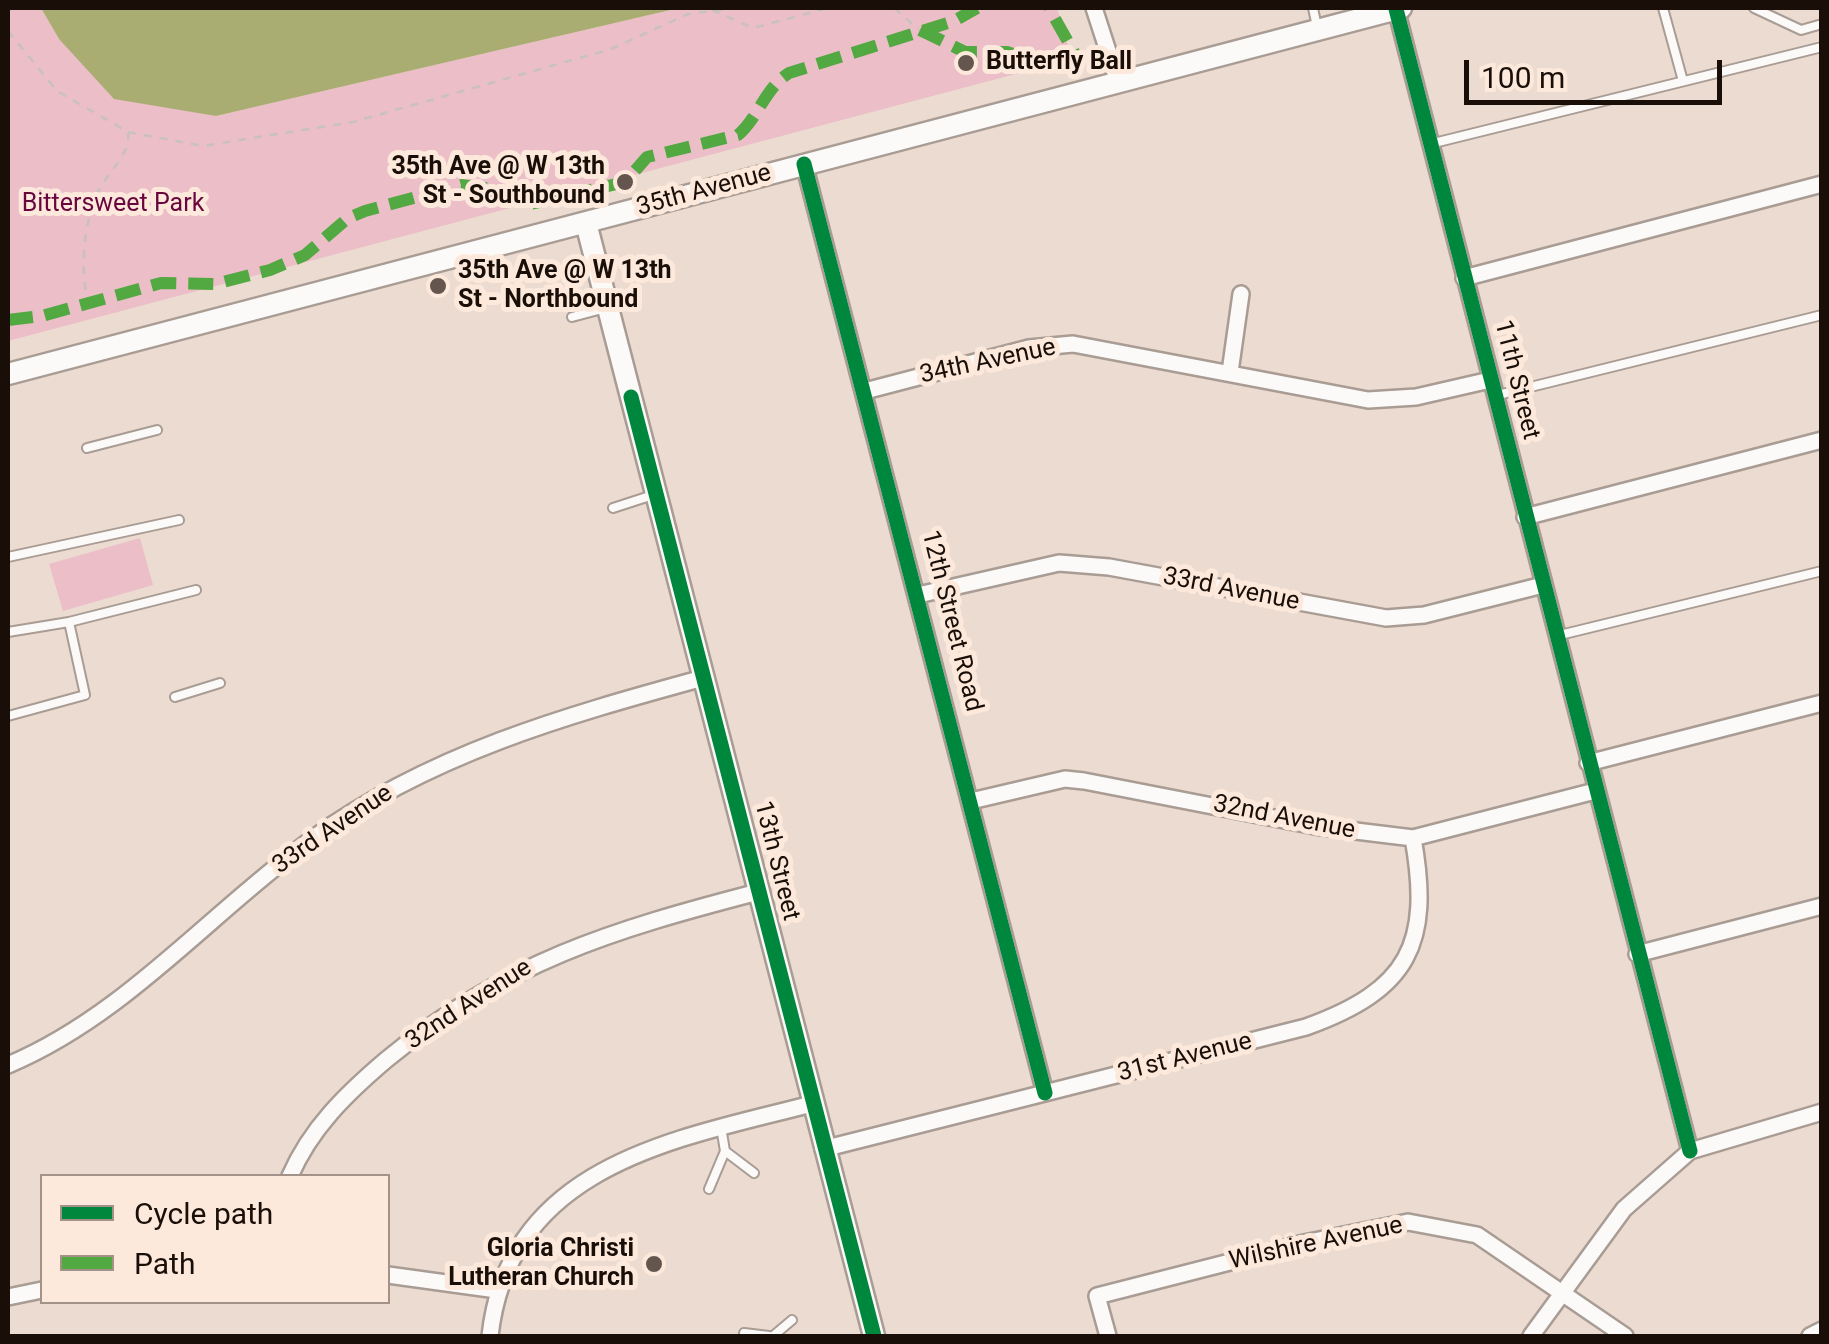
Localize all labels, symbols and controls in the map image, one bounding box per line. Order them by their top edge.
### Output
scale bar [1469,40,1726,102]
place label: Butterfly Ball [986,48,1132,78]
marker: Butterfly Ball [955,52,977,74]
text: 100 m [1481,60,1565,95]
place label: 35th Ave @ W 13th St - Southbound [391,153,605,212]
street label: 35th Avenue [633,159,775,223]
marker: 35th Ave @ W 13th St - Southbound [614,171,636,193]
park label: Bittersweet Park [22,190,204,220]
place label: 35th Ave @ W 13th St - Northbound [458,257,672,316]
marker: 35th Ave @ W 13th St - Northbound [427,275,449,297]
street label: 11th Street [1487,317,1545,443]
street label: 34th Avenue [917,333,1059,391]
street label: 12th Street Road [914,527,988,715]
street label: 33rd Avenue [1160,562,1302,618]
street label: 33rd Avenue [267,779,399,881]
street label: 32nd Avenue [1210,790,1358,846]
street label: 13th Street [747,798,805,924]
street label: 32nd Avenue [400,953,538,1057]
street label: 31st Avenue [1115,1027,1255,1089]
legend [40,1174,390,1304]
text: Cycle path [134,1196,273,1231]
street label: Wilshire Avenue [1227,1211,1405,1277]
place label: Gloria Christi Lutheran Church [448,1235,634,1294]
text: Path [134,1246,195,1281]
marker: Gloria Christi Lutheran Church [643,1253,665,1275]

